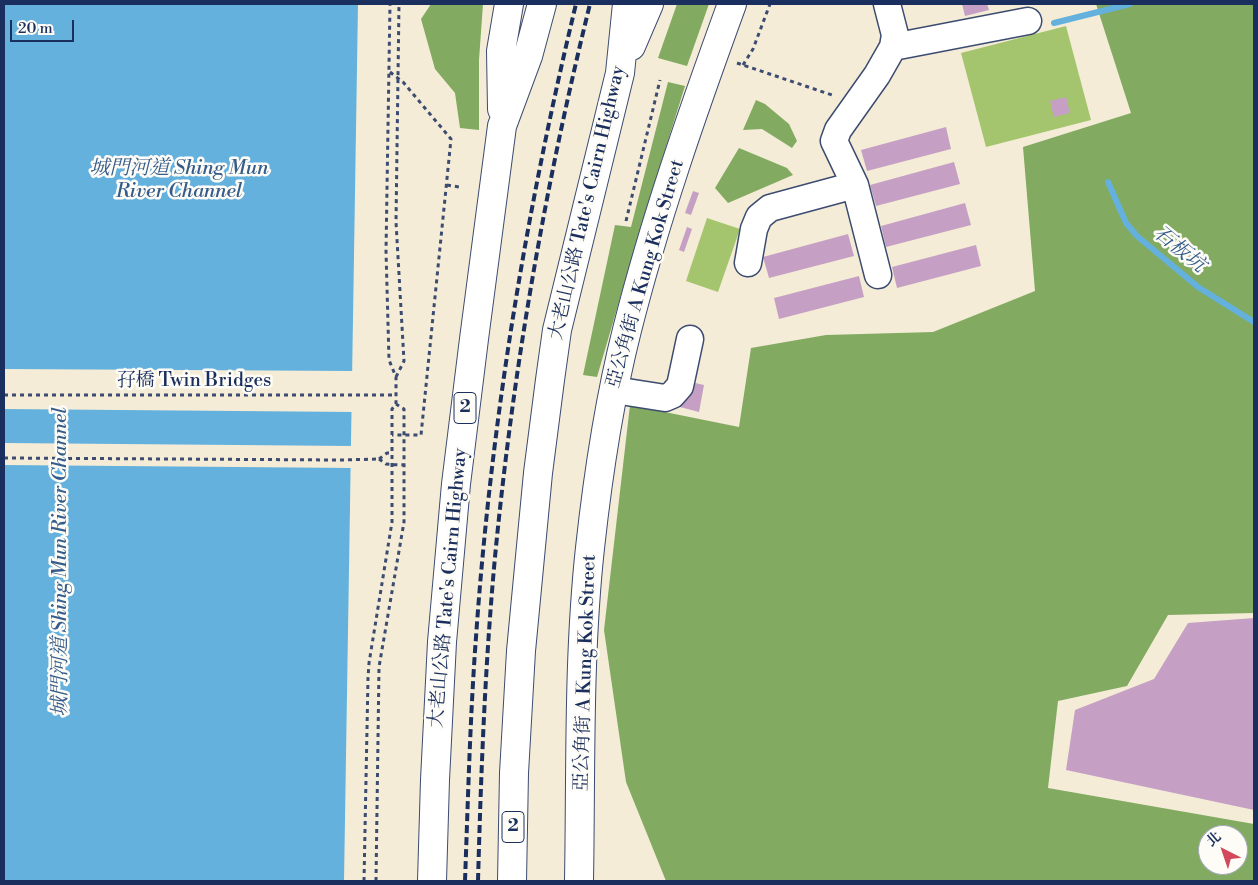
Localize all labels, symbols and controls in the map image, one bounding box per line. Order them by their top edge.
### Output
scale bar [12,10,76,42]
text: 20 m [18,19,53,38]
street label: 大老山公路 Tate's Cairn Highway [545,64,631,342]
water label: 城門河道 Shing Mun River Channel [90,157,268,204]
street label: 亞公角街 A Kung Kok Street [602,157,690,391]
water label: 石板坑 [1148,222,1210,278]
street label: 孖橋 Twin Bridges [117,370,271,392]
road number: 2 [454,392,476,423]
water label: 城門河道 Shing Mun River Channel [49,407,73,717]
street label: 大老山公路 Tate's Cairn Highway [425,447,473,729]
street label: 亞公角街 A Kung Kok Street [570,554,602,792]
road number: 2 [502,812,524,842]
north arrow [1198,825,1248,875]
text: 北 [1203,828,1225,851]

